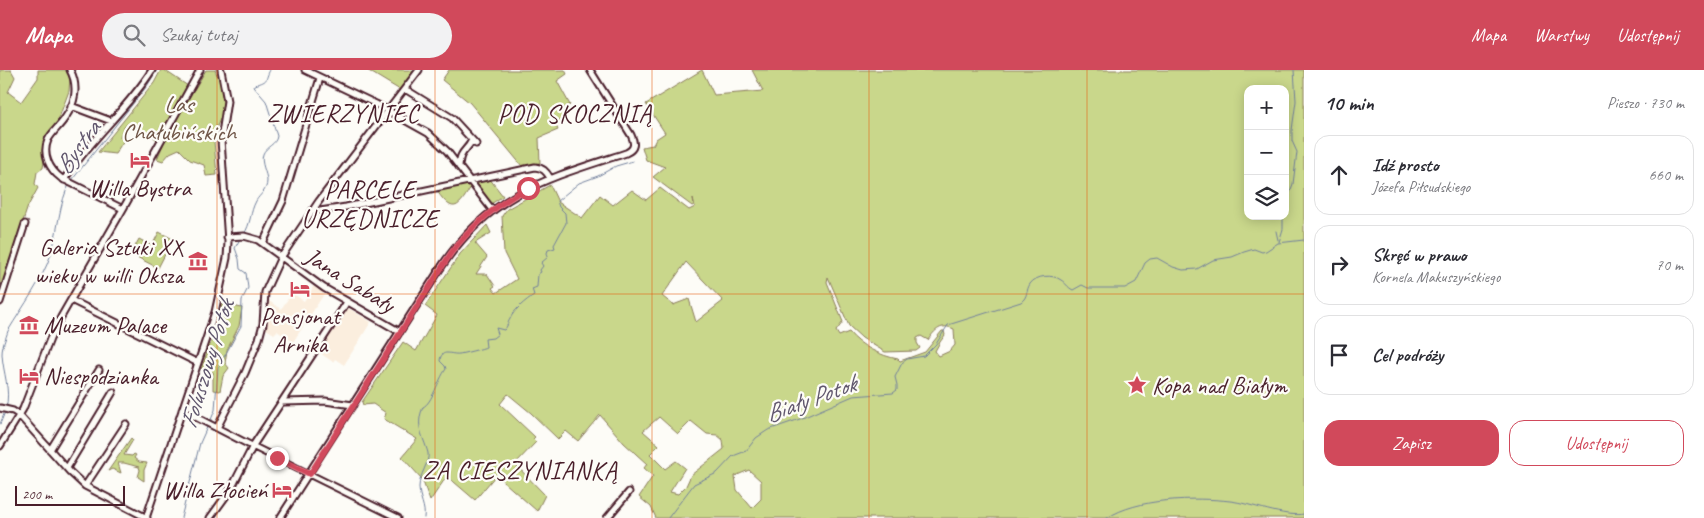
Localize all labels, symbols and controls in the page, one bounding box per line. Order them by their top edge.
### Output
search box [102,13,452,58]
text: Mapa [25,20,72,50]
icon: search [120,21,148,49]
text: Szukaj tutaj [160,23,238,47]
text: Mapa [1471,24,1506,46]
text: Warstwy [1534,24,1589,46]
text: Udostępnij [1617,24,1679,46]
map controls [1244,85,1289,220]
button: + [1244,85,1289,130]
park label: Las Chałubińskich [122,89,238,147]
text: 10 min [1324,90,1374,116]
text: Pieszo · 730 m [1607,93,1684,113]
district label: ZWIERZYNIEC [267,98,420,130]
district label: POD SKOCZNIĄ [498,98,653,130]
water label: Bystra [48,113,109,181]
button: − [1244,130,1289,175]
hotel icon: Willa Bystra [129,149,151,171]
text: Idź prosto [1372,153,1439,177]
icon: ahead [1325,161,1353,189]
text: 660 m [1649,165,1683,185]
place label: Willa Bystra [89,173,192,203]
district label: PARCELE URZĘDNICZE [301,174,440,235]
button: layers [1244,175,1289,220]
route start [517,177,540,200]
text: Józefa Piłsudskiego [1372,177,1470,197]
place label: Galeria Sztuki XX wieku w willi Oksza [34,232,185,290]
street label: Jana Sabały [299,240,402,320]
text: Skręć w prawo [1372,243,1467,267]
museum icon: Galeria Sztuki XX wieku w willi Oksza [187,250,209,272]
icon: right [1325,251,1353,279]
text: 70 m [1656,255,1683,275]
text: Kornela Makuszyńskiego [1372,267,1500,287]
hotel icon: Pensjonat Arnika [289,278,311,300]
water label: Foluszowy Potok [172,292,243,432]
place label: Pensjonat Arnika [260,301,342,359]
place label: Muzeum Palace [44,310,168,340]
museum icon: Muzeum Palace [18,314,40,336]
icon: arrive [1325,341,1353,369]
text: Cel podróży [1372,343,1443,367]
place label: Niespodzianka [44,361,160,391]
hotel icon: Niespodzianka [18,365,40,387]
water label: Biały Potok [761,366,865,430]
place label: Kopa nad Białym [1152,370,1288,400]
place icon: Kopa nad Białym [1126,374,1148,396]
button: Zapisz [1324,420,1499,466]
button: Udostępnij [1509,420,1684,466]
route end [266,447,289,470]
district label: ZA CIESZYNIANKĄ [423,455,618,487]
place label: Willa Złocień [163,475,269,505]
hotel icon: Willa Złocień [271,479,293,501]
scale bar [15,483,125,506]
text: 200 m [22,486,52,503]

